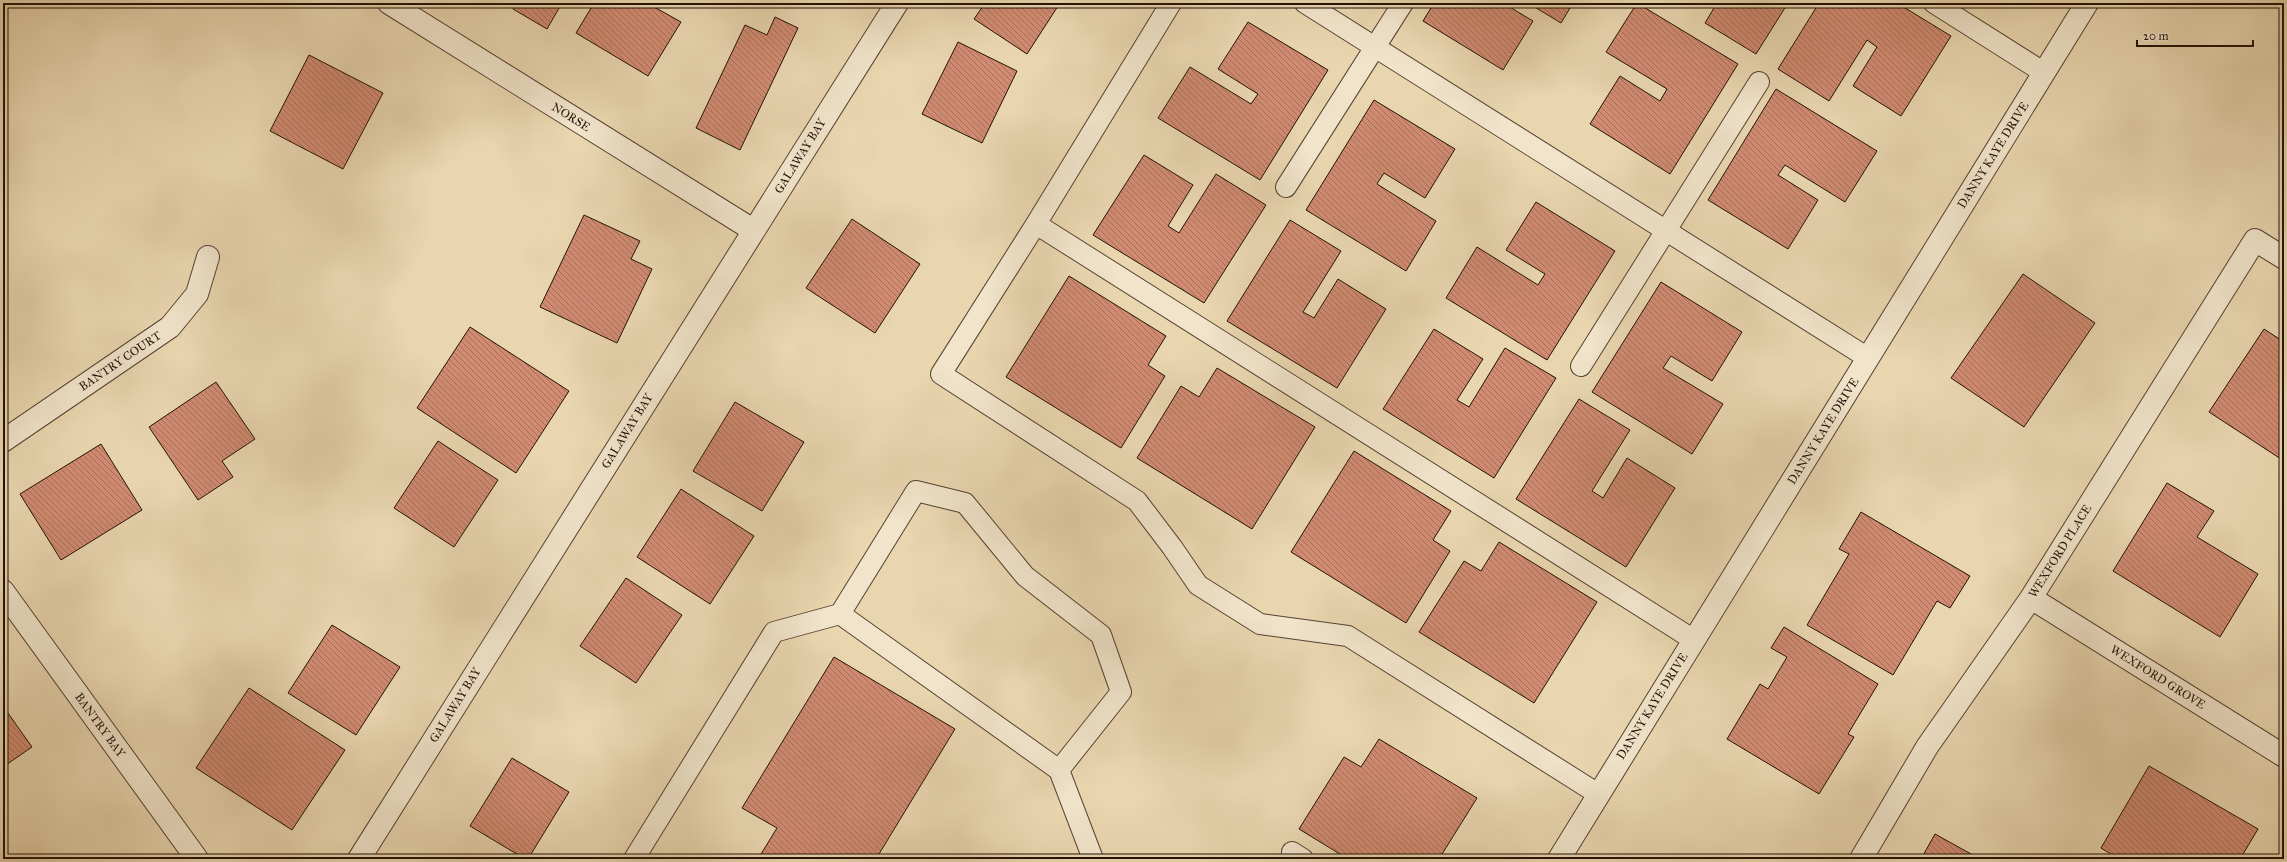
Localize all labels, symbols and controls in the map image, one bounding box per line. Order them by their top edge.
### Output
scale bar [2137,22,2253,48]
text: 20 m [2143,29,2169,43]
street label: DANNY KAYE DRIVE [1954,99,2032,211]
street label: NORSE [549,100,593,135]
street label: GALAWAY BAY [771,116,829,196]
street label: BANTRY COURT [76,328,164,394]
street label: DANNY KAYE DRIVE [1784,375,1862,487]
street label: GALAWAY BAY [598,391,656,471]
street label: WEXFORD PLACE [2026,501,2095,600]
street label: WEXFORD GROVE [2108,642,2208,712]
street label: DANNY KAYE DRIVE [1613,650,1691,762]
street label: GALAWAY BAY [426,665,484,745]
street label: BANTRY BAY [72,690,128,760]

